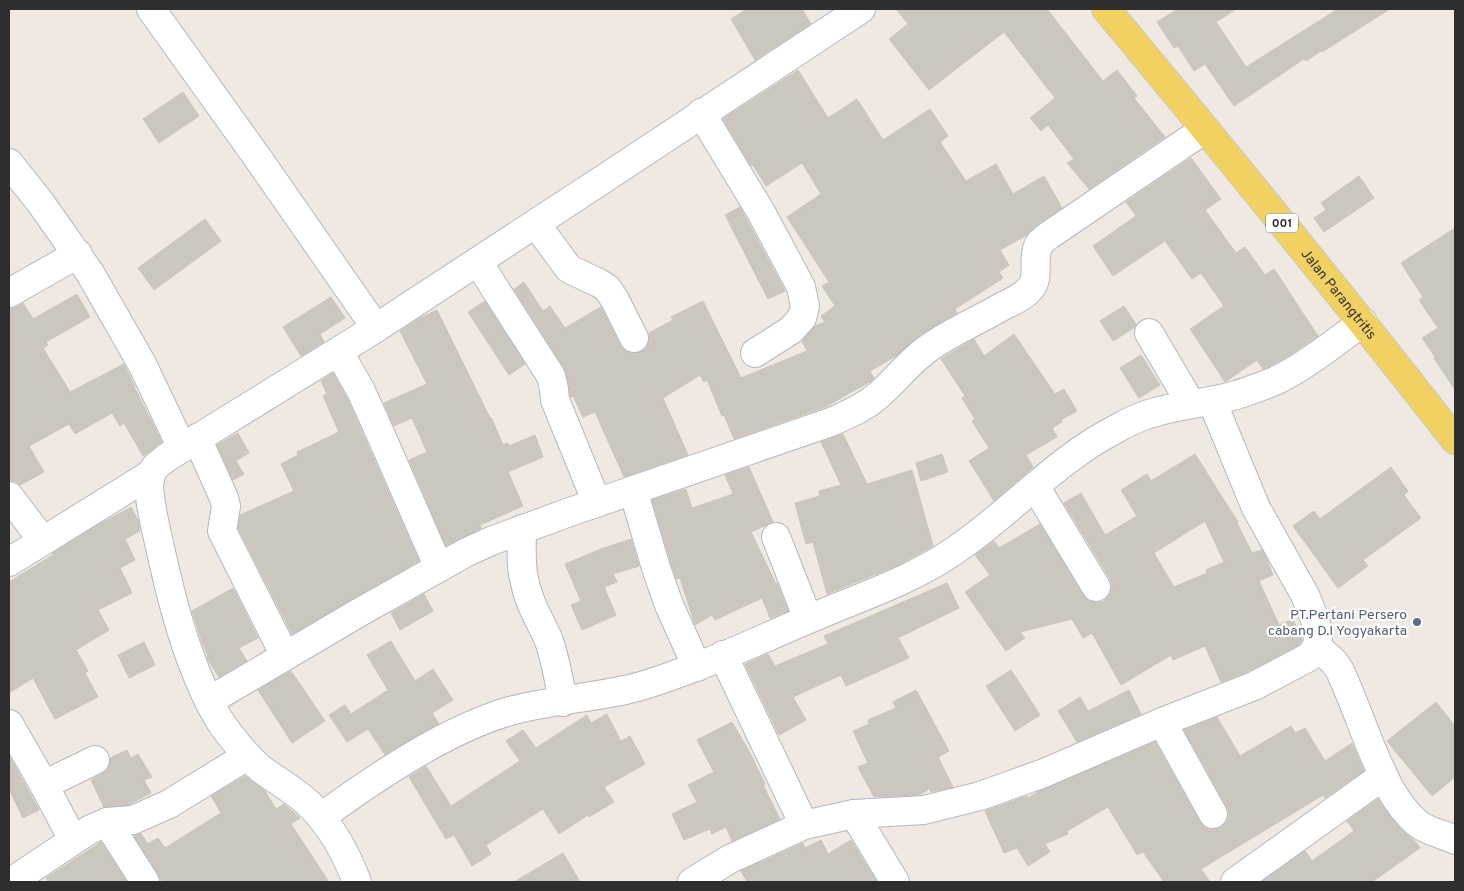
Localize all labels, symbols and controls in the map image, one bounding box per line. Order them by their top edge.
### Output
road number: 001 [1266,214,1298,232]
street label: Jalan Parangtritis [1296,246,1379,343]
place label: PT.Pertani Persero cabang D.I Yogyakarta [1268,607,1407,640]
marker: PT.Pertani Persero cabang D.I Yogyakarta [1411,616,1423,628]

